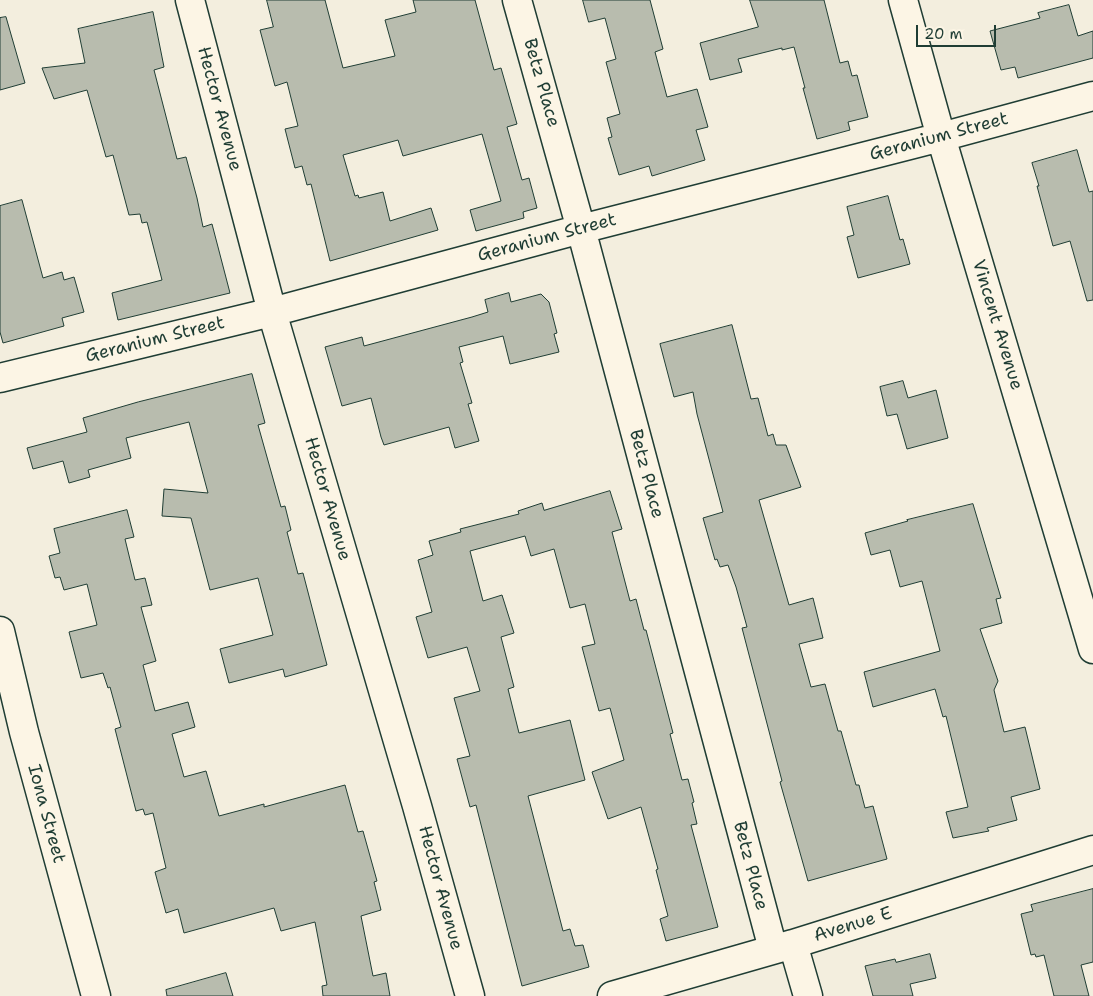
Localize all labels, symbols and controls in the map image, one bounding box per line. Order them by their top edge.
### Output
scale bar [918,15,998,47]
text: 20 m [924,24,963,44]
street label: Betz Place [518,36,564,130]
street label: Hector Avenue [192,45,246,173]
street label: Geranium Street [867,108,1011,166]
street label: Geranium Street [475,209,619,267]
street label: Vincent Avenue [967,257,1027,393]
street label: Geranium Street [83,312,227,368]
street label: Betz Place [624,427,668,521]
street label: Hector Avenue [299,435,355,563]
street label: Iona Street [22,762,70,866]
street label: Betz Place [728,819,772,913]
street label: Hector Avenue [413,824,467,952]
street label: Avenue E [811,903,895,947]

